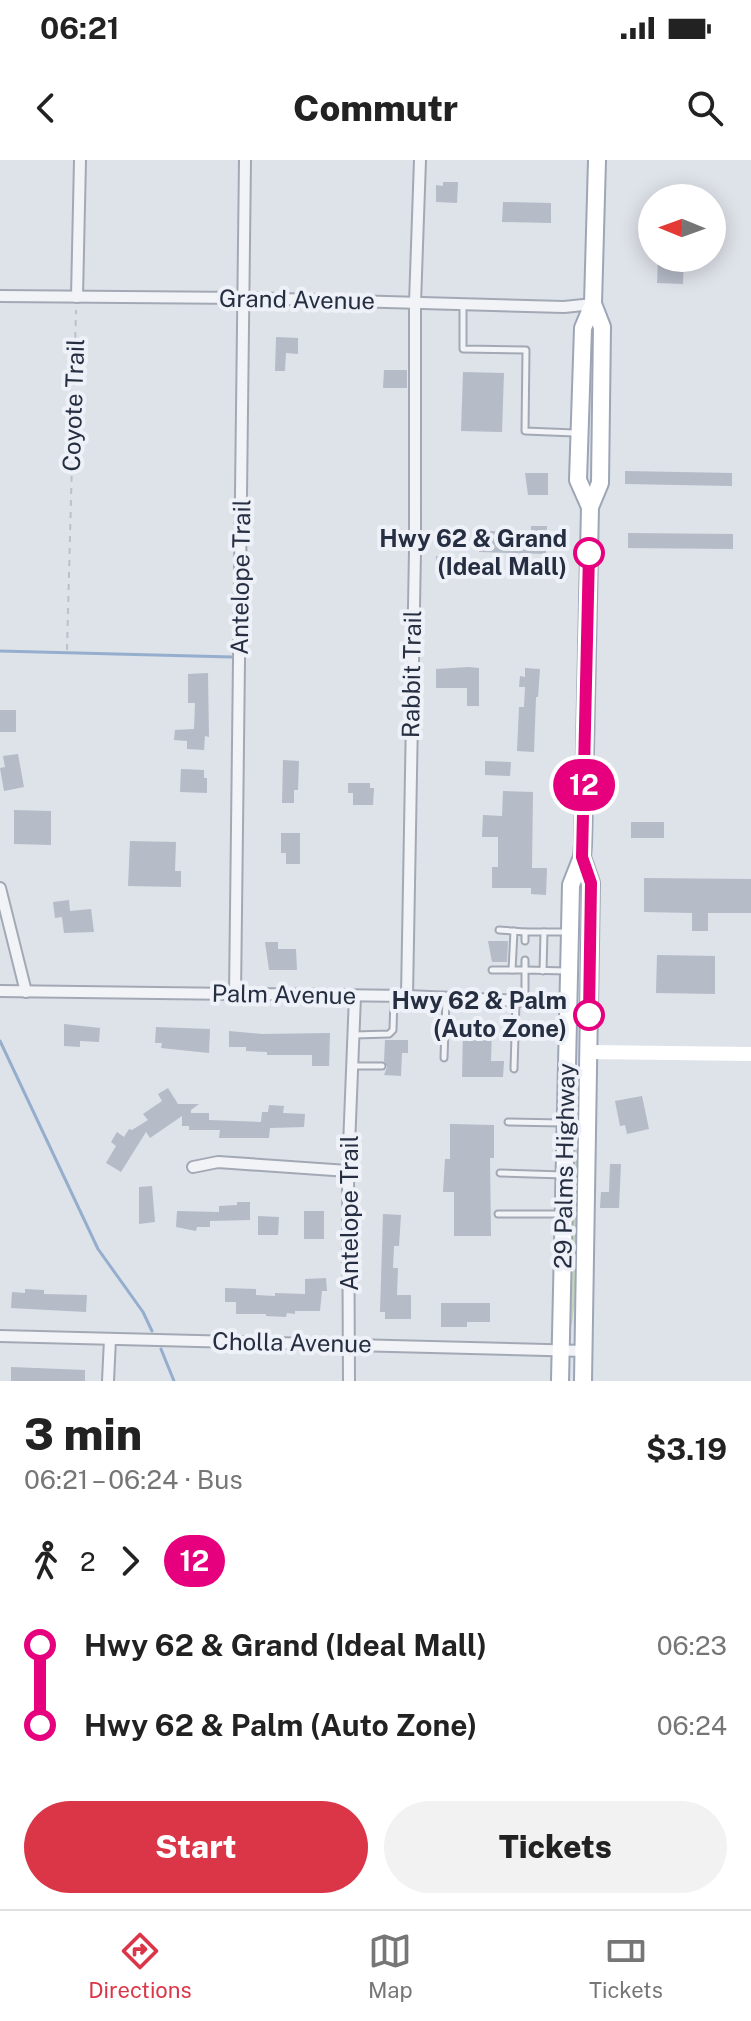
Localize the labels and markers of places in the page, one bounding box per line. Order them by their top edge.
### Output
place label: Hwy 62 & Grand (Ideal Mall) [379,524,567,580]
marker: Hwy 62 & Grand (Ideal Mall) [574,538,604,568]
place label: Hwy 62 & Palm (Auto Zone) [391,986,567,1042]
marker: Hwy 62 & Palm (Auto Zone) [574,1000,604,1030]

